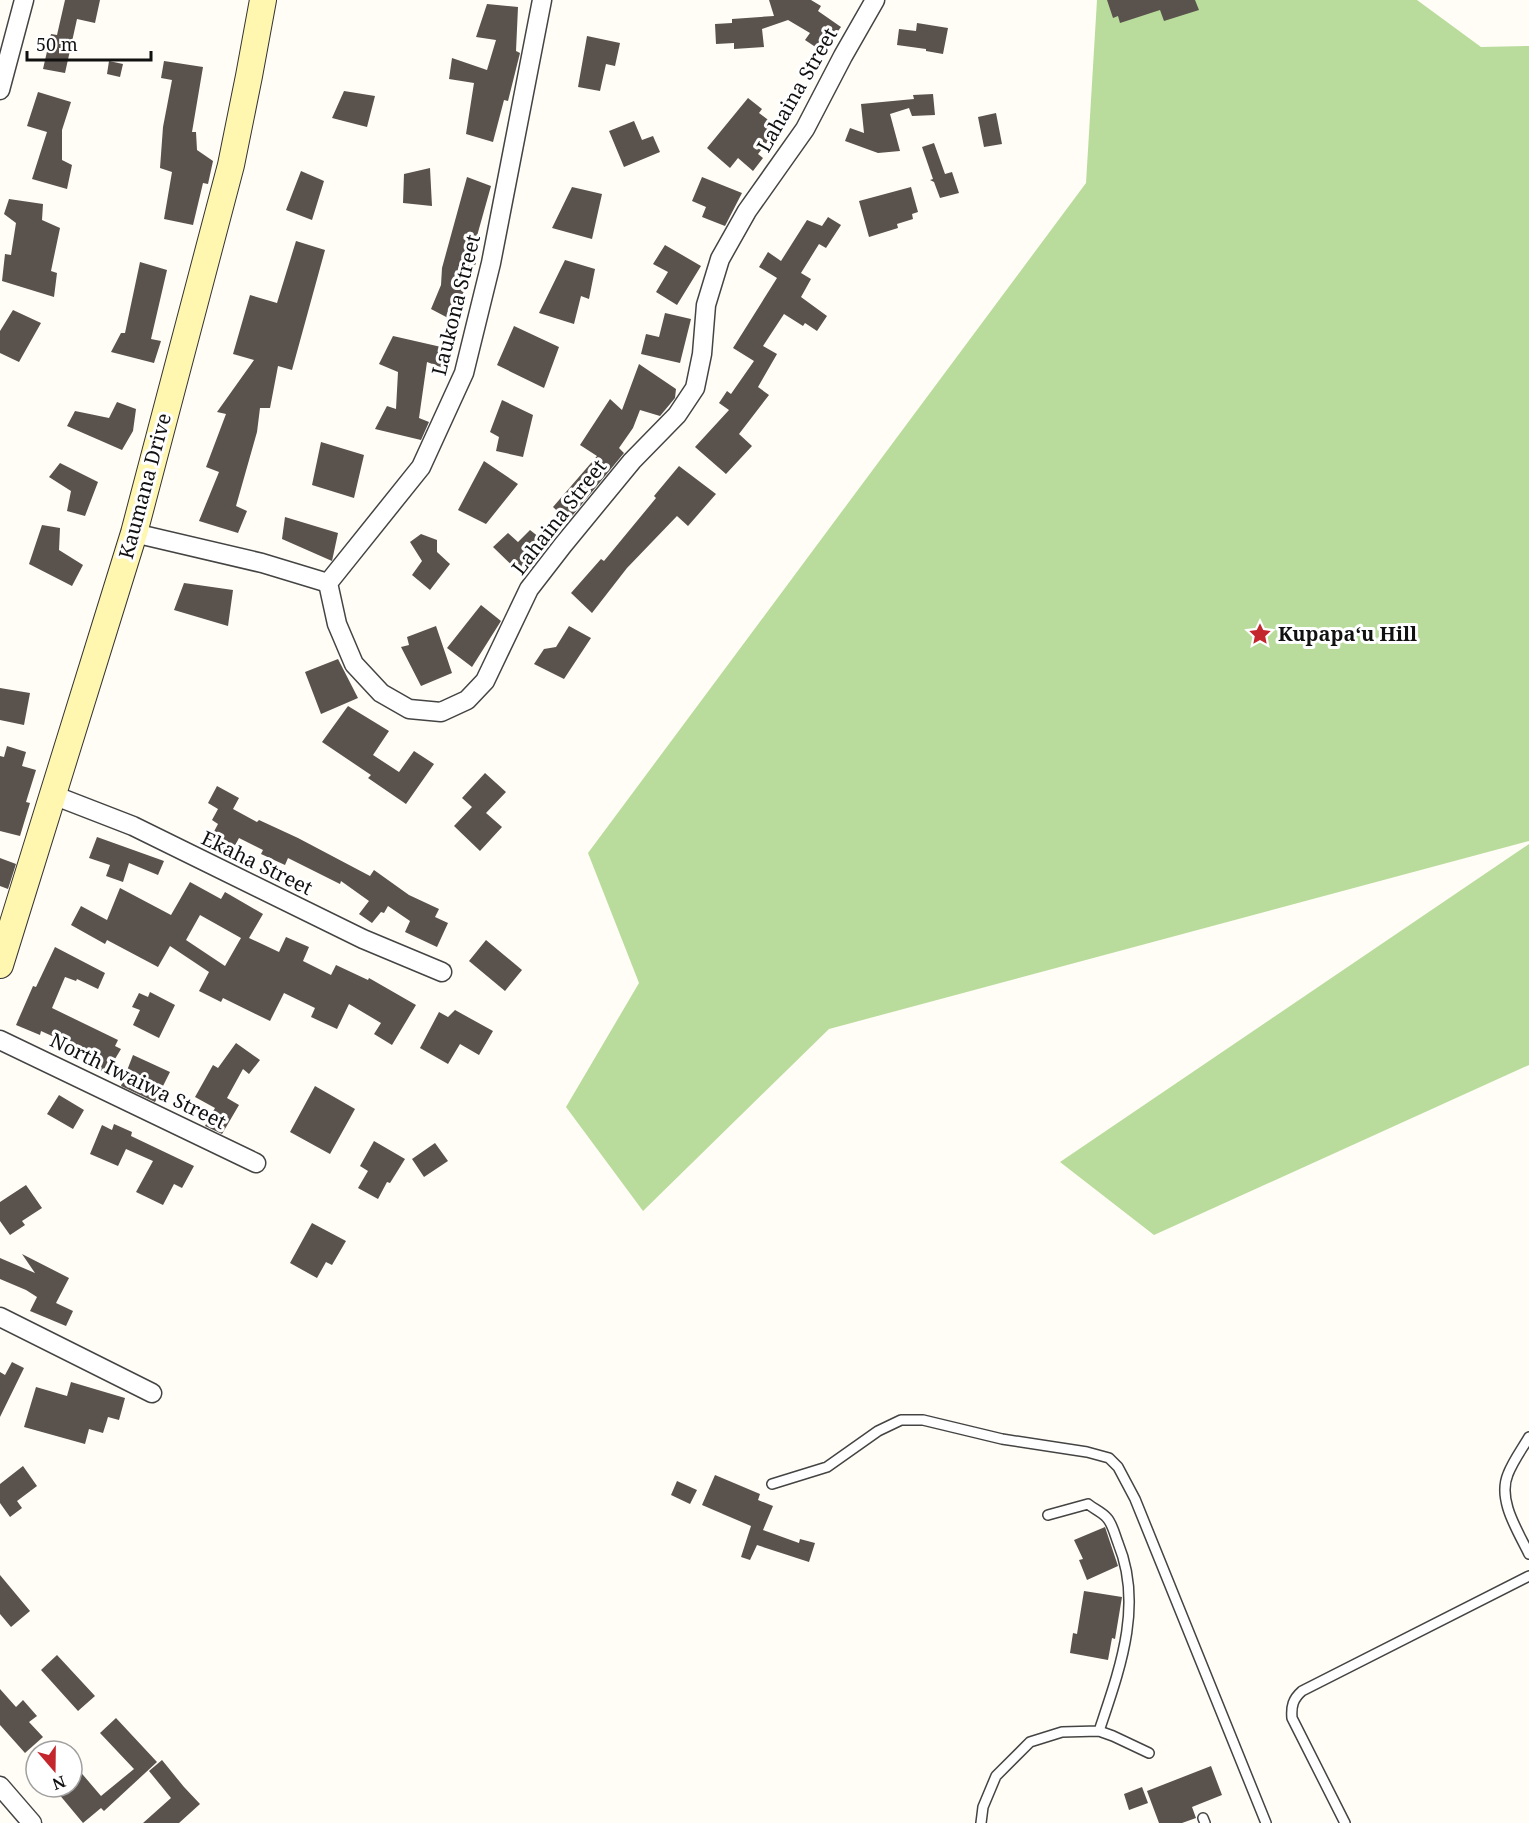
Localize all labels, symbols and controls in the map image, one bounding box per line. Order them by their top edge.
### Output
street label: Lahaina Street [750,23,843,157]
scale bar [27,24,152,62]
text: 50 m [36,32,78,56]
street label: Laukona Street [425,232,486,378]
street label: Kaumana Drive [112,410,177,562]
street label: Lahaina Street [505,454,612,580]
place label: Kupapaʻu Hill [1278,620,1417,647]
place icon: Kupapaʻu Hill [1247,621,1273,647]
street label: Ekaha Street [197,824,317,901]
street label: North Iwaiwa Street [46,1026,231,1135]
north arrow [24,1739,84,1799]
text: N [49,1771,69,1796]

